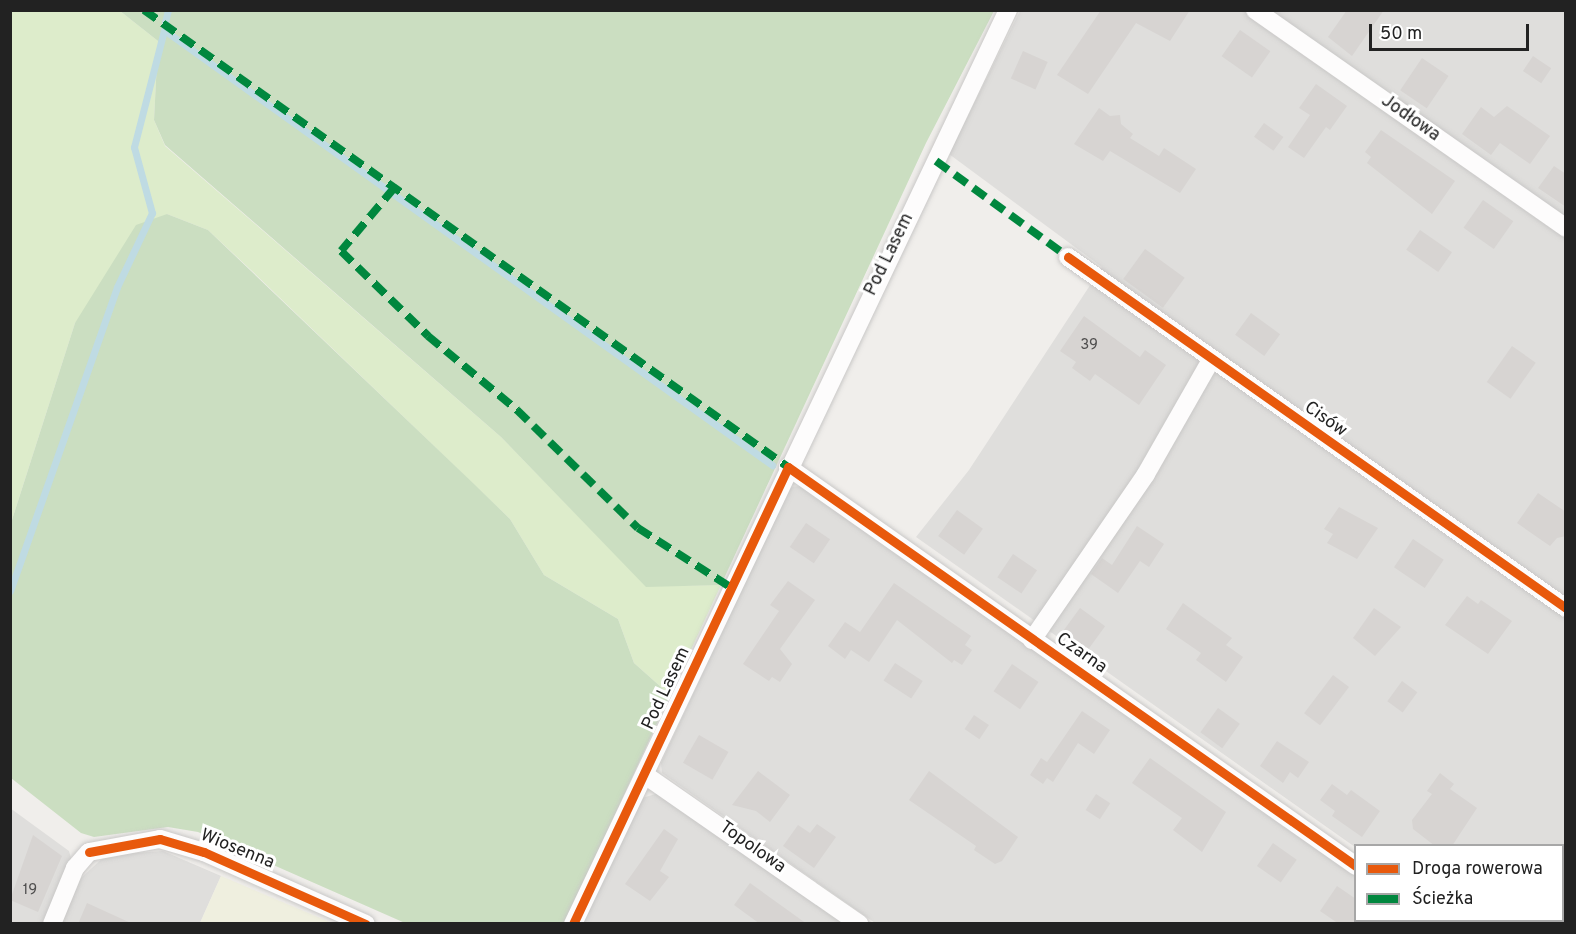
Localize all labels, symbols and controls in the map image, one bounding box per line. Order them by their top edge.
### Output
scale bar [1372,12,1532,50]
text: 50 m [1380,23,1422,46]
street label: Jodłowa [1376,91,1444,147]
street label: Pod Lasem [861,210,919,300]
house number: 39 [1080,337,1098,355]
street label: Cisów [1299,398,1351,442]
street label: Czarna [1052,629,1110,679]
street label: Pod Lasem [638,644,696,734]
street label: Topolowa [715,817,789,879]
street label: Wiosenna [197,825,277,875]
legend [1354,844,1564,922]
text: Droga rowerowa [1412,858,1543,881]
house number: 19 [23,882,37,900]
text: Ścieżka [1412,888,1473,911]

